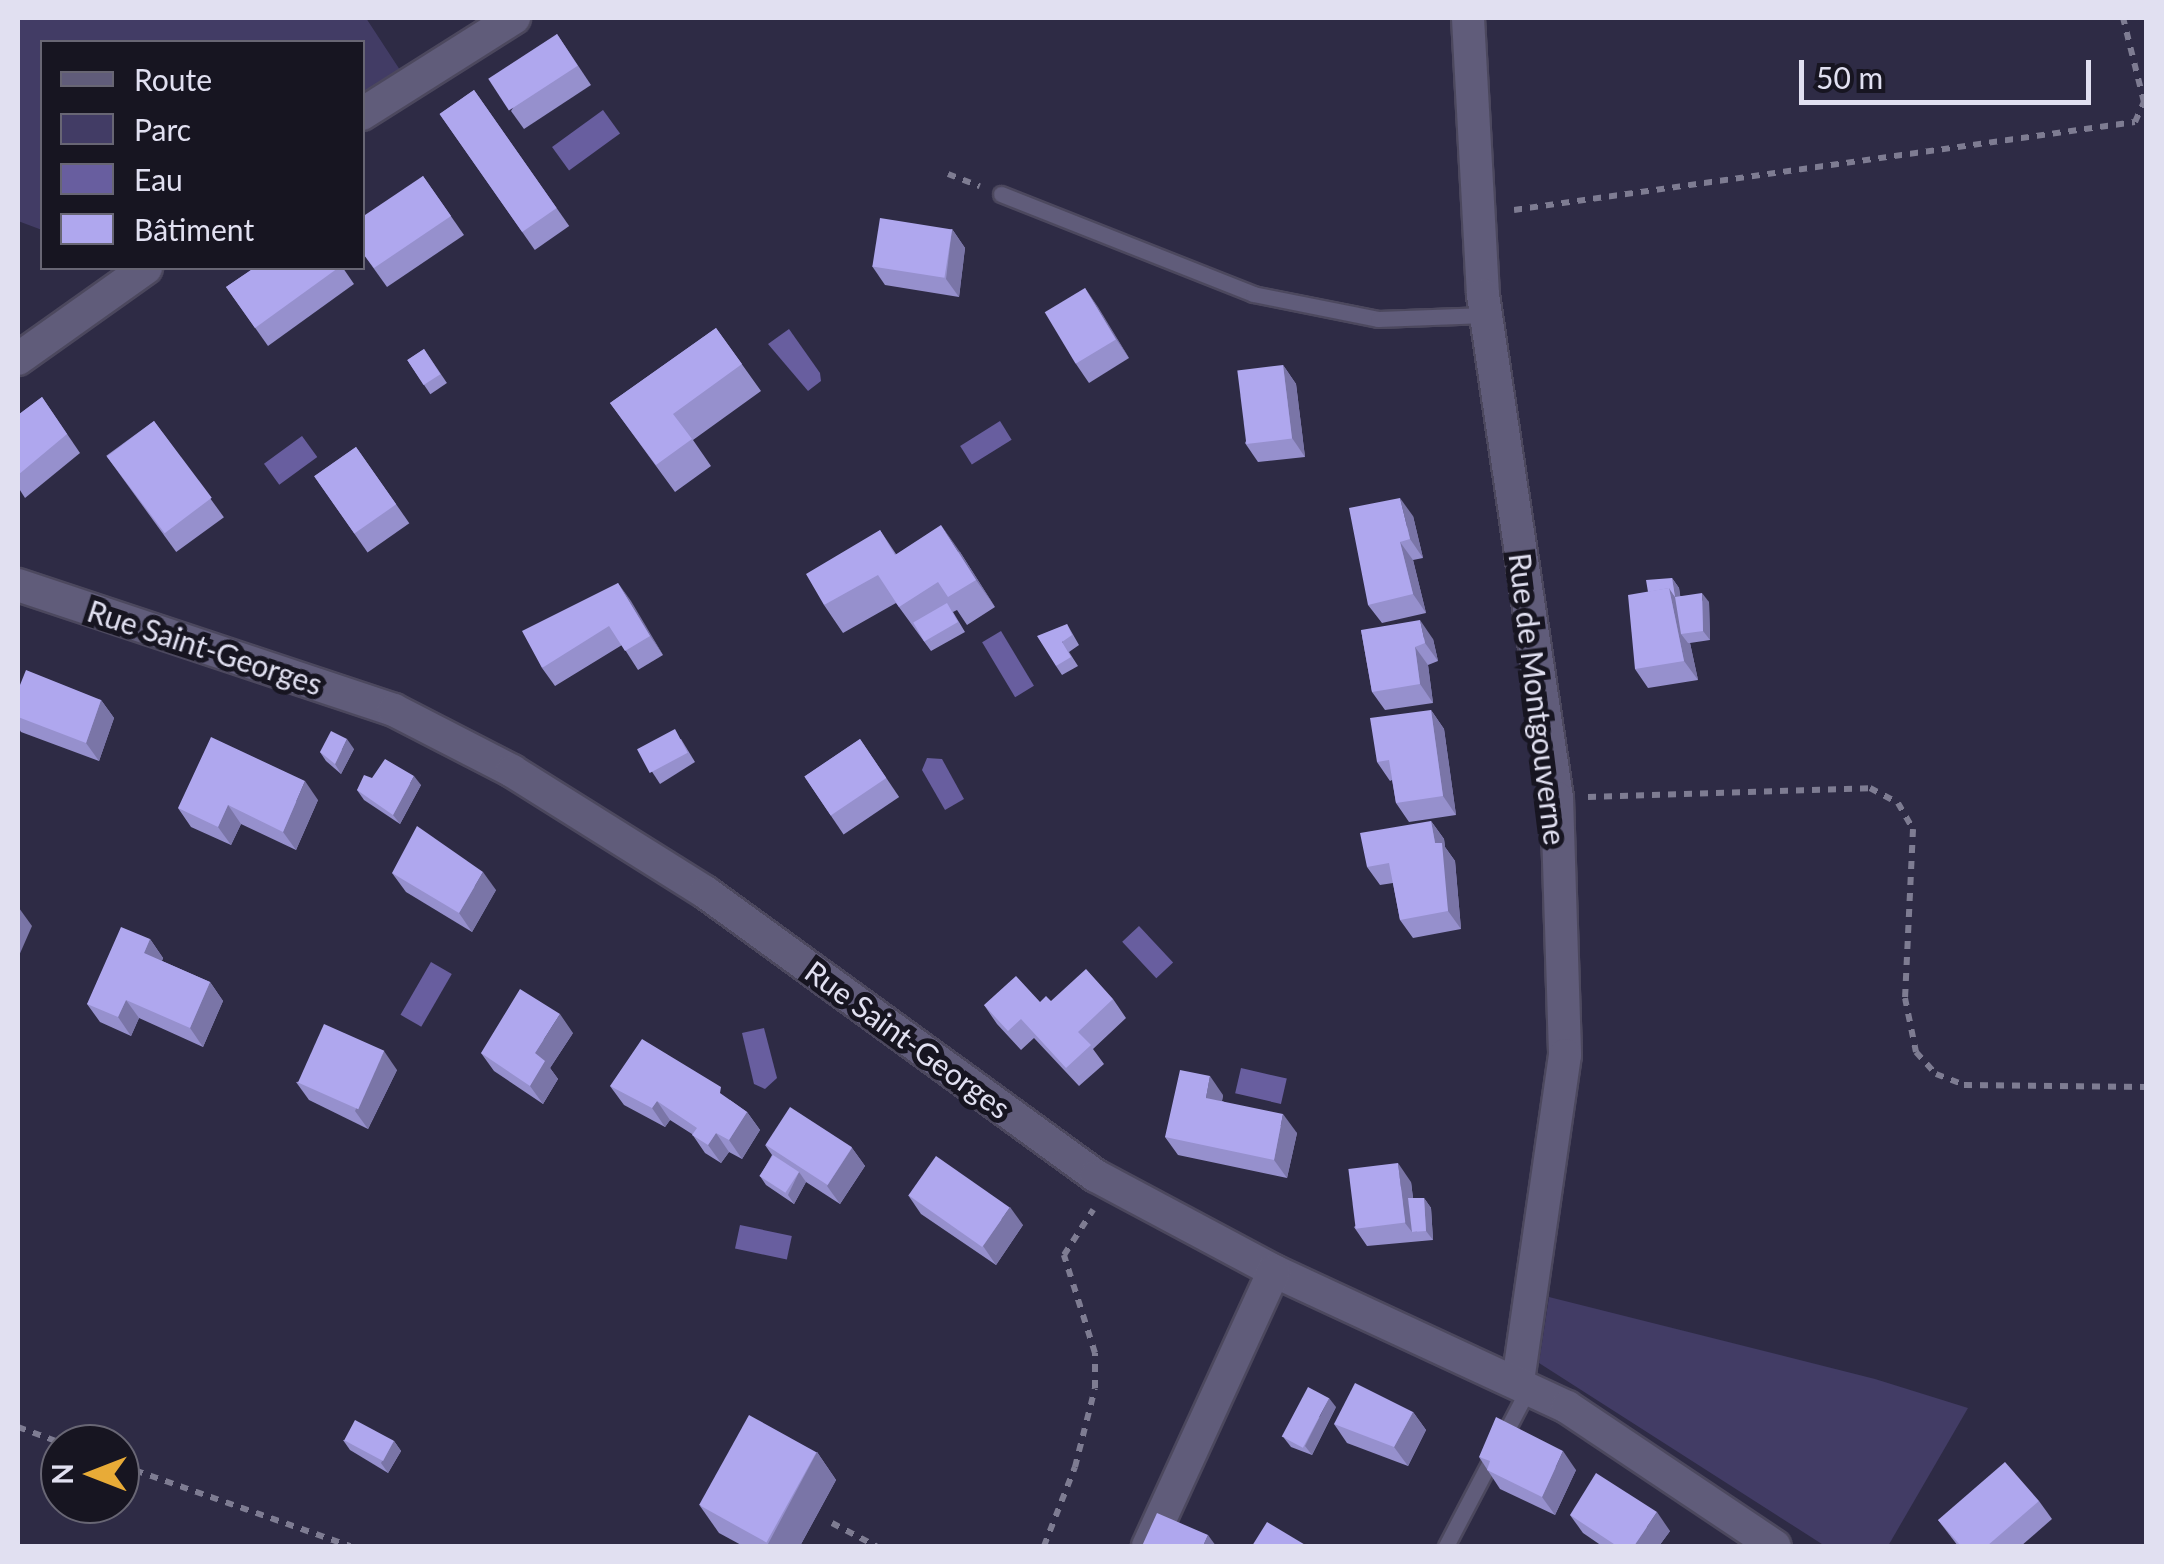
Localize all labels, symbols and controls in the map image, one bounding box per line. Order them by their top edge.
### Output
legend [40,40,365,270]
scale bar [1804,40,2096,102]
text: 50 m [1816,59,1883,95]
text: Route [134,61,212,97]
text: Parc [134,111,191,147]
text: Eau [134,161,183,197]
text: Bâtiment [134,211,254,247]
street label: Rue de Montgouverne [1502,551,1574,847]
street label: Rue Saint-Georges [83,592,327,702]
street label: Rue Saint-Georges [799,953,1017,1125]
north arrow [40,1424,140,1524]
text: N [45,1463,79,1485]

